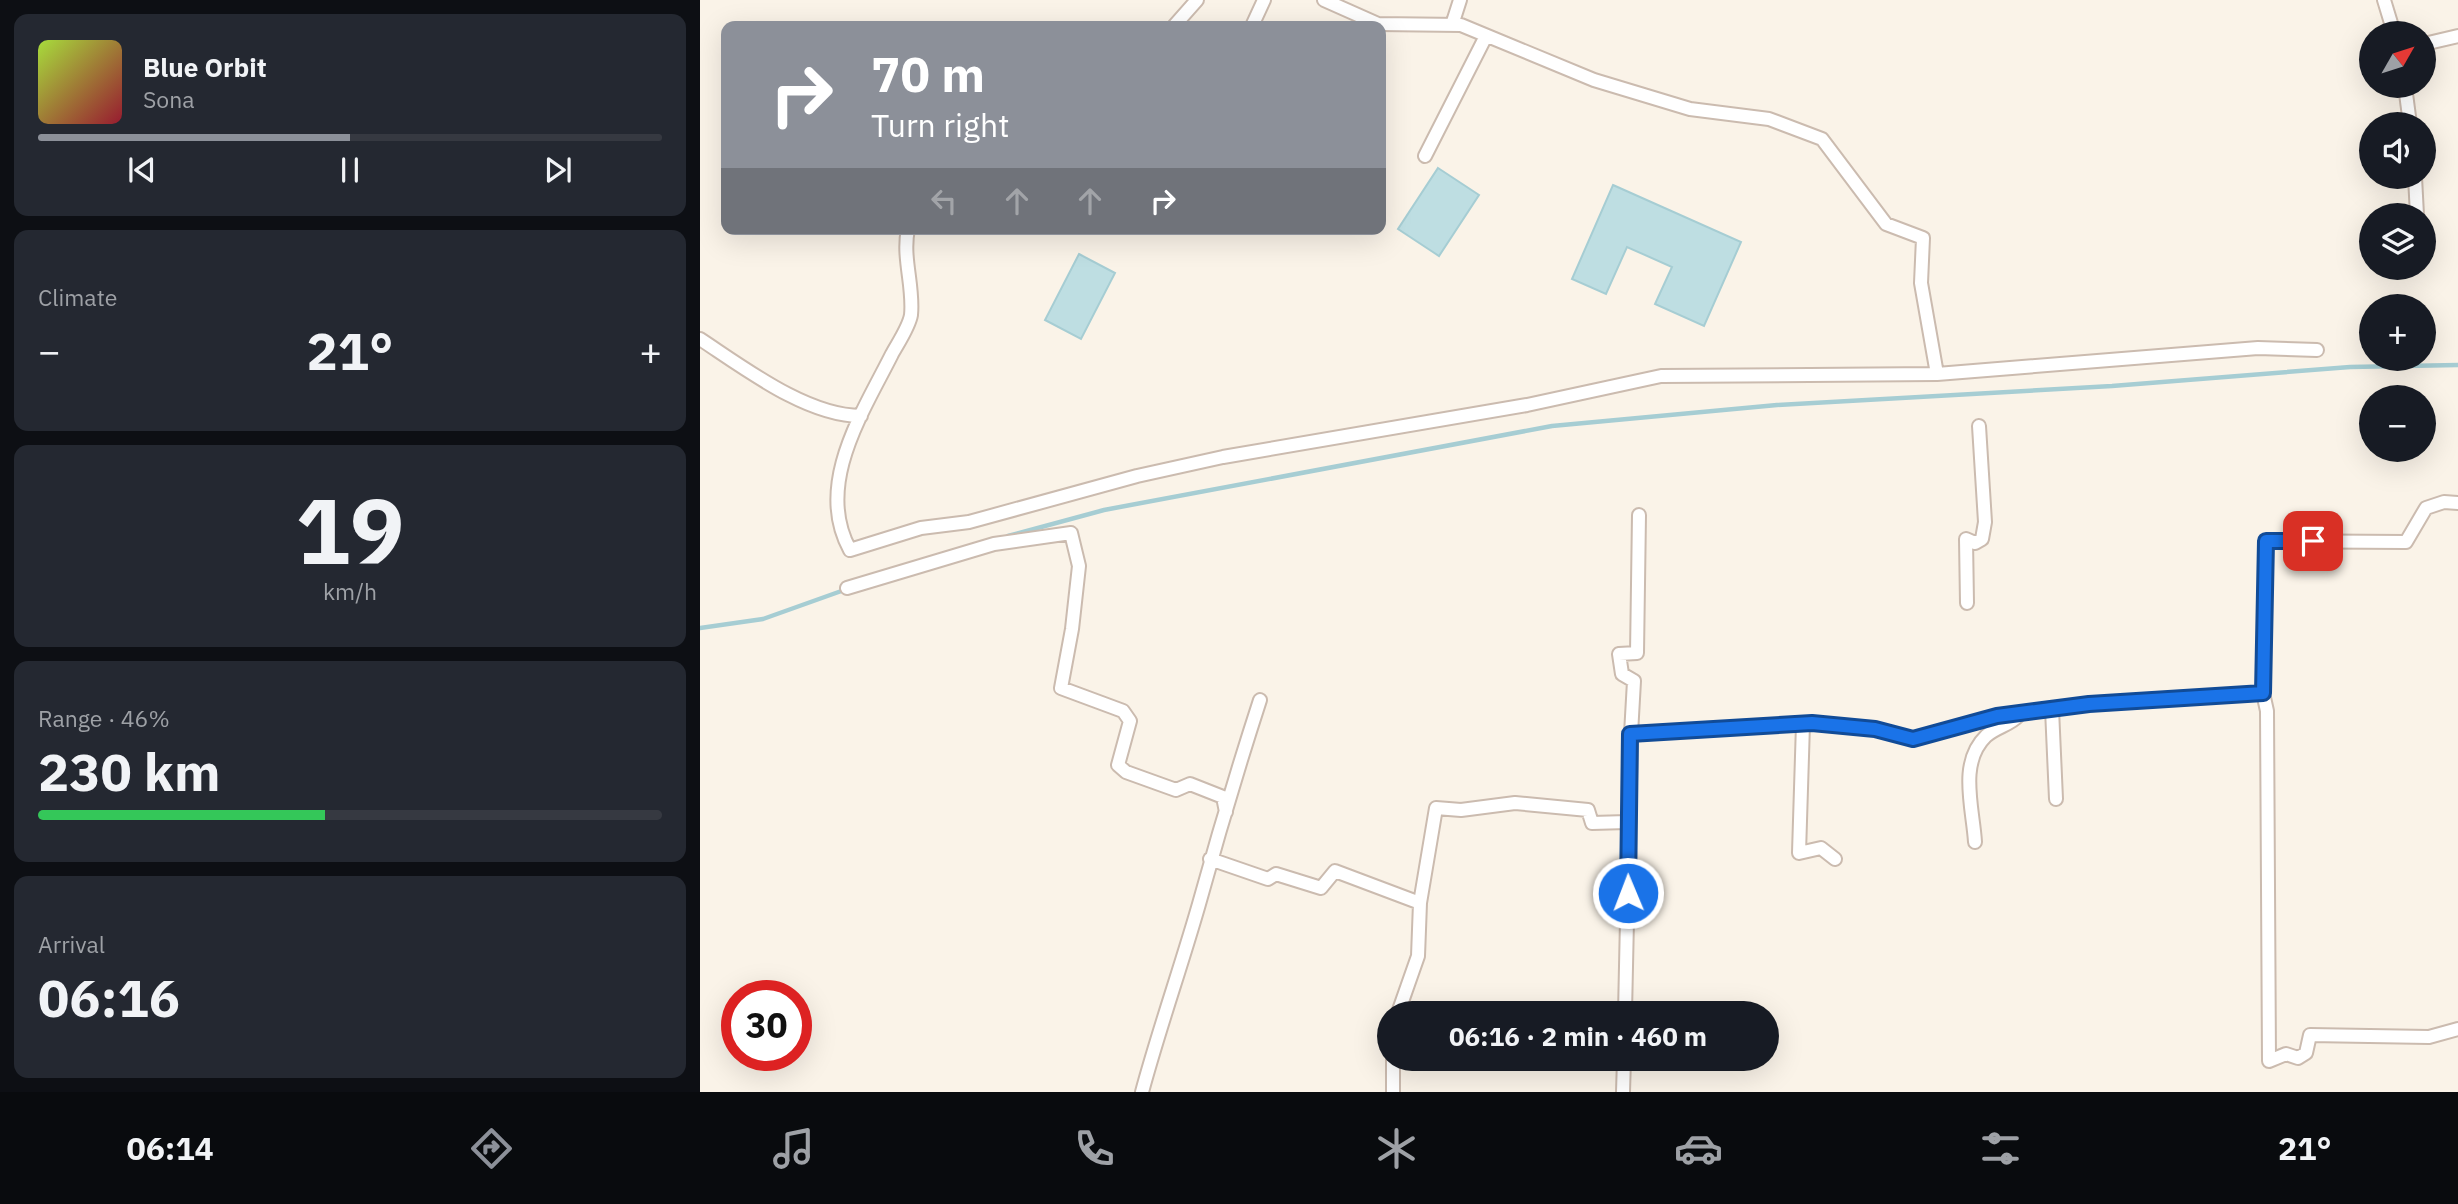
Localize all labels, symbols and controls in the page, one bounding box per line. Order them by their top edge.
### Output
north arrow [2359,21,2436,98]
map controls [2359,21,2436,462]
text: 70 m [871,42,985,105]
icon: right [756,49,847,140]
text: Blue Orbit [143,50,267,84]
text: Sona [143,84,195,114]
text: Turn right [871,104,1009,146]
button: sound [2359,112,2436,189]
icon: previous [123,151,161,189]
icon: pause [331,151,369,189]
icon: next [539,151,577,189]
icon: left [925,182,963,220]
icon: ahead [998,182,1036,220]
icon: ahead [1071,182,1109,220]
icon: right [1144,182,1182,220]
button: layers [2359,203,2436,280]
text: Climate [38,282,117,312]
button: + [2359,294,2436,371]
text: 21° [307,317,393,384]
text: − [38,326,61,375]
text: + [639,326,662,375]
button: − [2359,385,2436,462]
text: 19 [295,471,405,589]
pin [2283,511,2343,571]
icon: arrive [2294,522,2332,560]
text: km/h [323,576,377,606]
text: Range · 46% [38,703,170,733]
text: 230 km [38,738,220,805]
position arrow [1591,856,1665,930]
text: Arrival [38,929,105,959]
text: 06:16 [38,964,180,1031]
speed limit sign: 30 [721,980,812,1071]
text: 06:16 · 2 min · 460 m [1449,1019,1707,1053]
icon: directions [467,1124,516,1173]
icon: music [769,1124,818,1173]
icon: phone [1070,1124,1119,1173]
icon: climate [1372,1124,1421,1173]
icon: car [1674,1124,1723,1173]
icon: filters [1976,1124,2025,1173]
text: 06:14 [126,1127,214,1169]
text: 21° [2278,1127,2332,1169]

